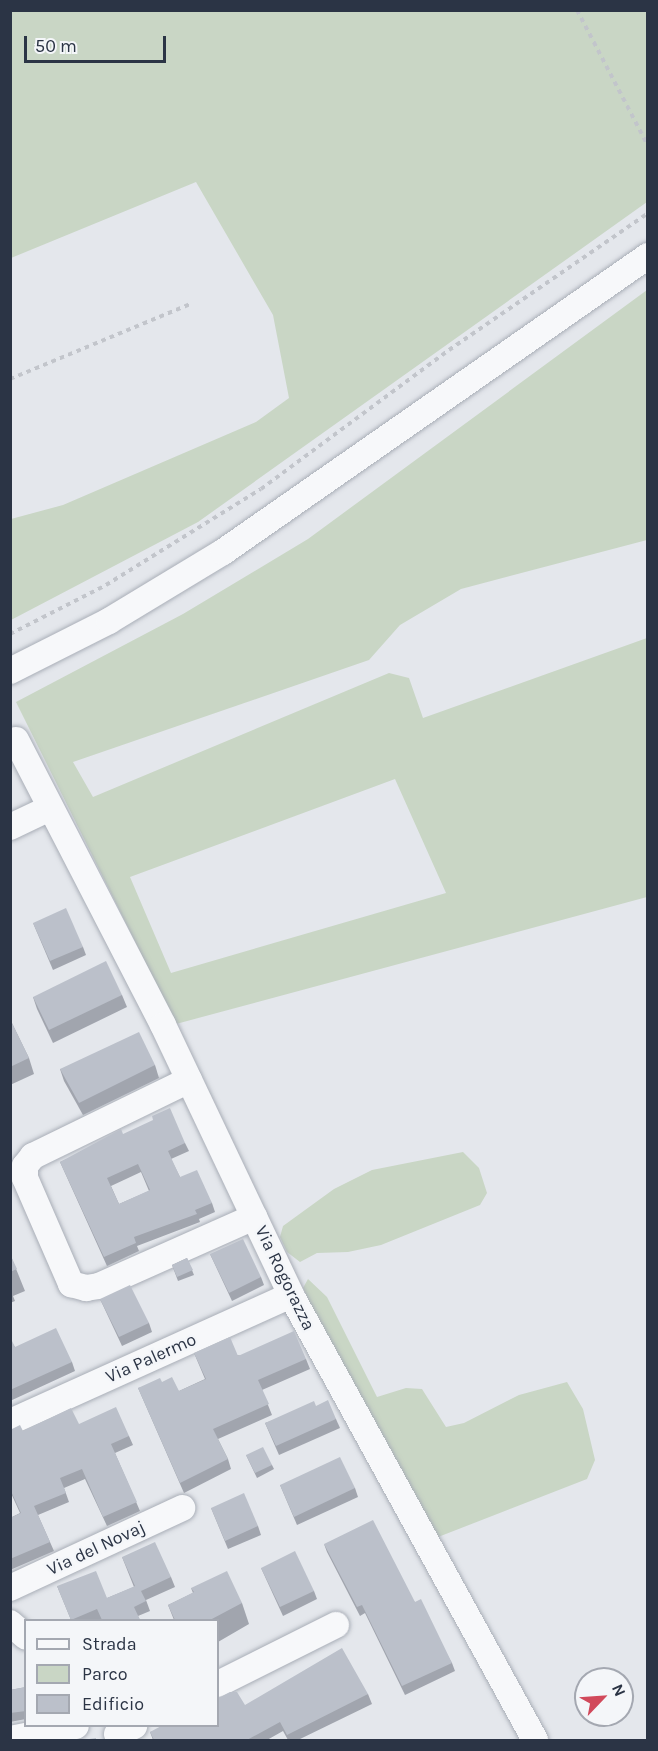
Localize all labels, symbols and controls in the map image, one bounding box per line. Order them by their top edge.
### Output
scale bar [27,24,170,62]
text: 50 m [35,35,77,57]
street label: Via Rogorazza [250,1222,320,1334]
street label: Via Palermo [102,1328,200,1388]
street label: Via del Novaj [44,1516,148,1580]
legend [24,1619,219,1727]
text: Strada [82,1633,137,1655]
text: Parco [82,1663,128,1685]
north arrow [574,1667,634,1727]
text: N [608,1681,630,1699]
text: Edificio [82,1693,144,1715]

